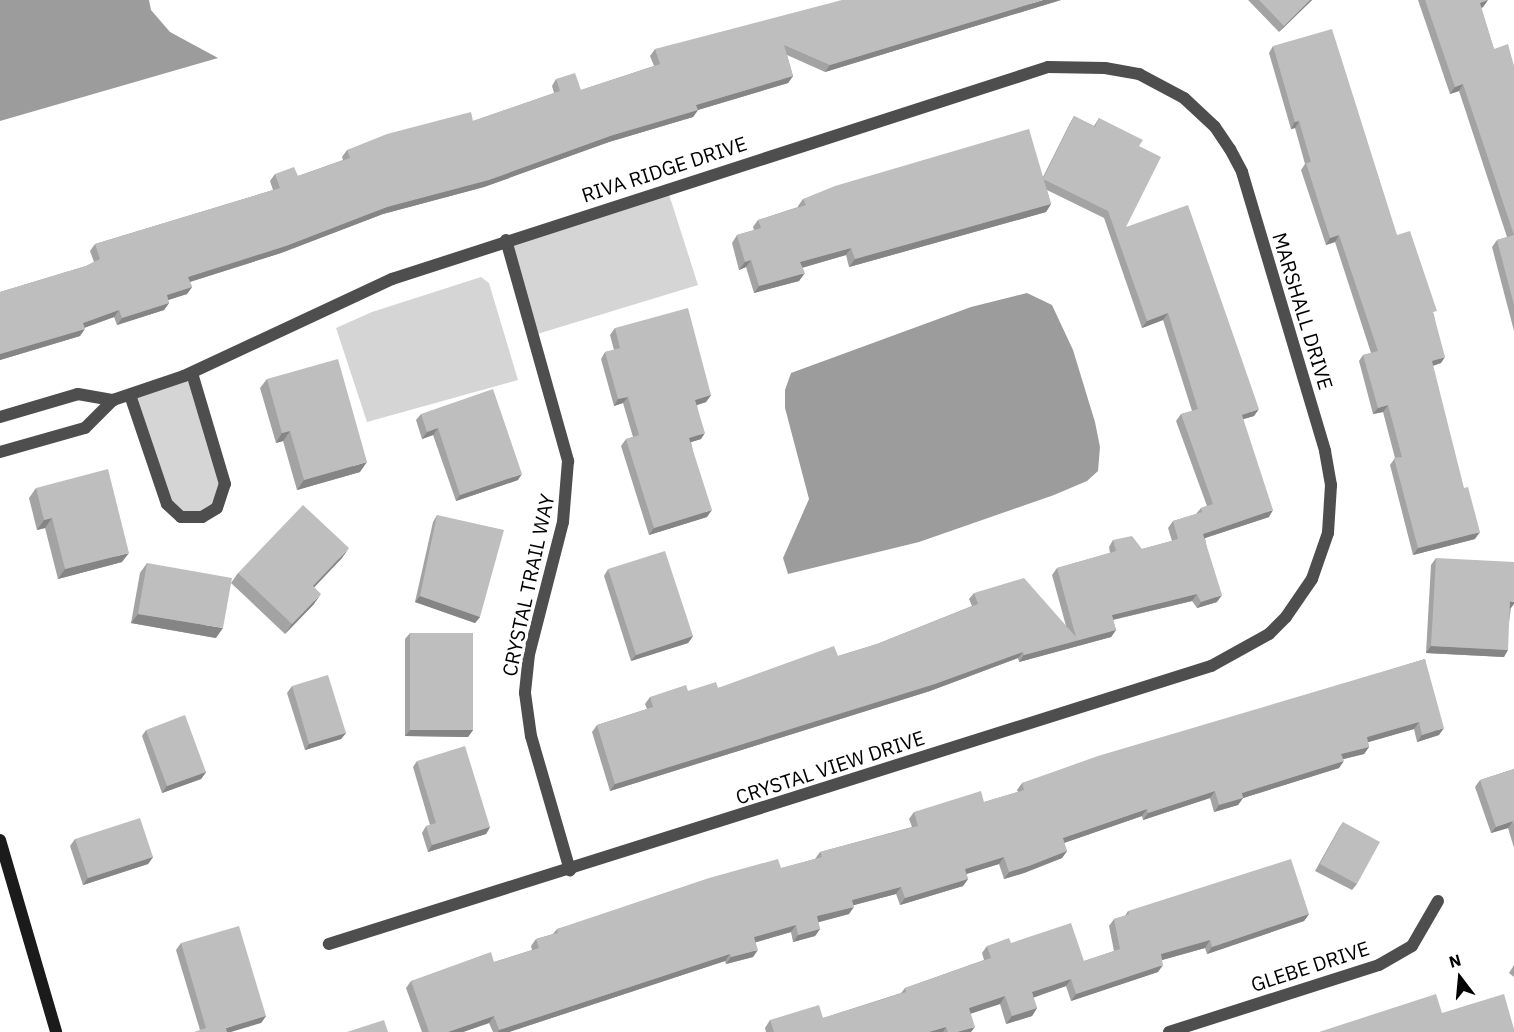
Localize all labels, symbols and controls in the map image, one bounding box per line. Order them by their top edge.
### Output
street label: RIVA RIDGE DRIVE [578,131,750,207]
street label: MARSHALL DRIVE [1268,229,1338,393]
street label: CRYSTAL TRAIL WAY [497,491,559,679]
street label: CRYSTAL VIEW DRIVE [732,725,928,809]
street label: GLEBE DRIVE [1248,936,1372,996]
north arrow [1430,948,1490,1008]
text: N [1447,949,1463,972]

